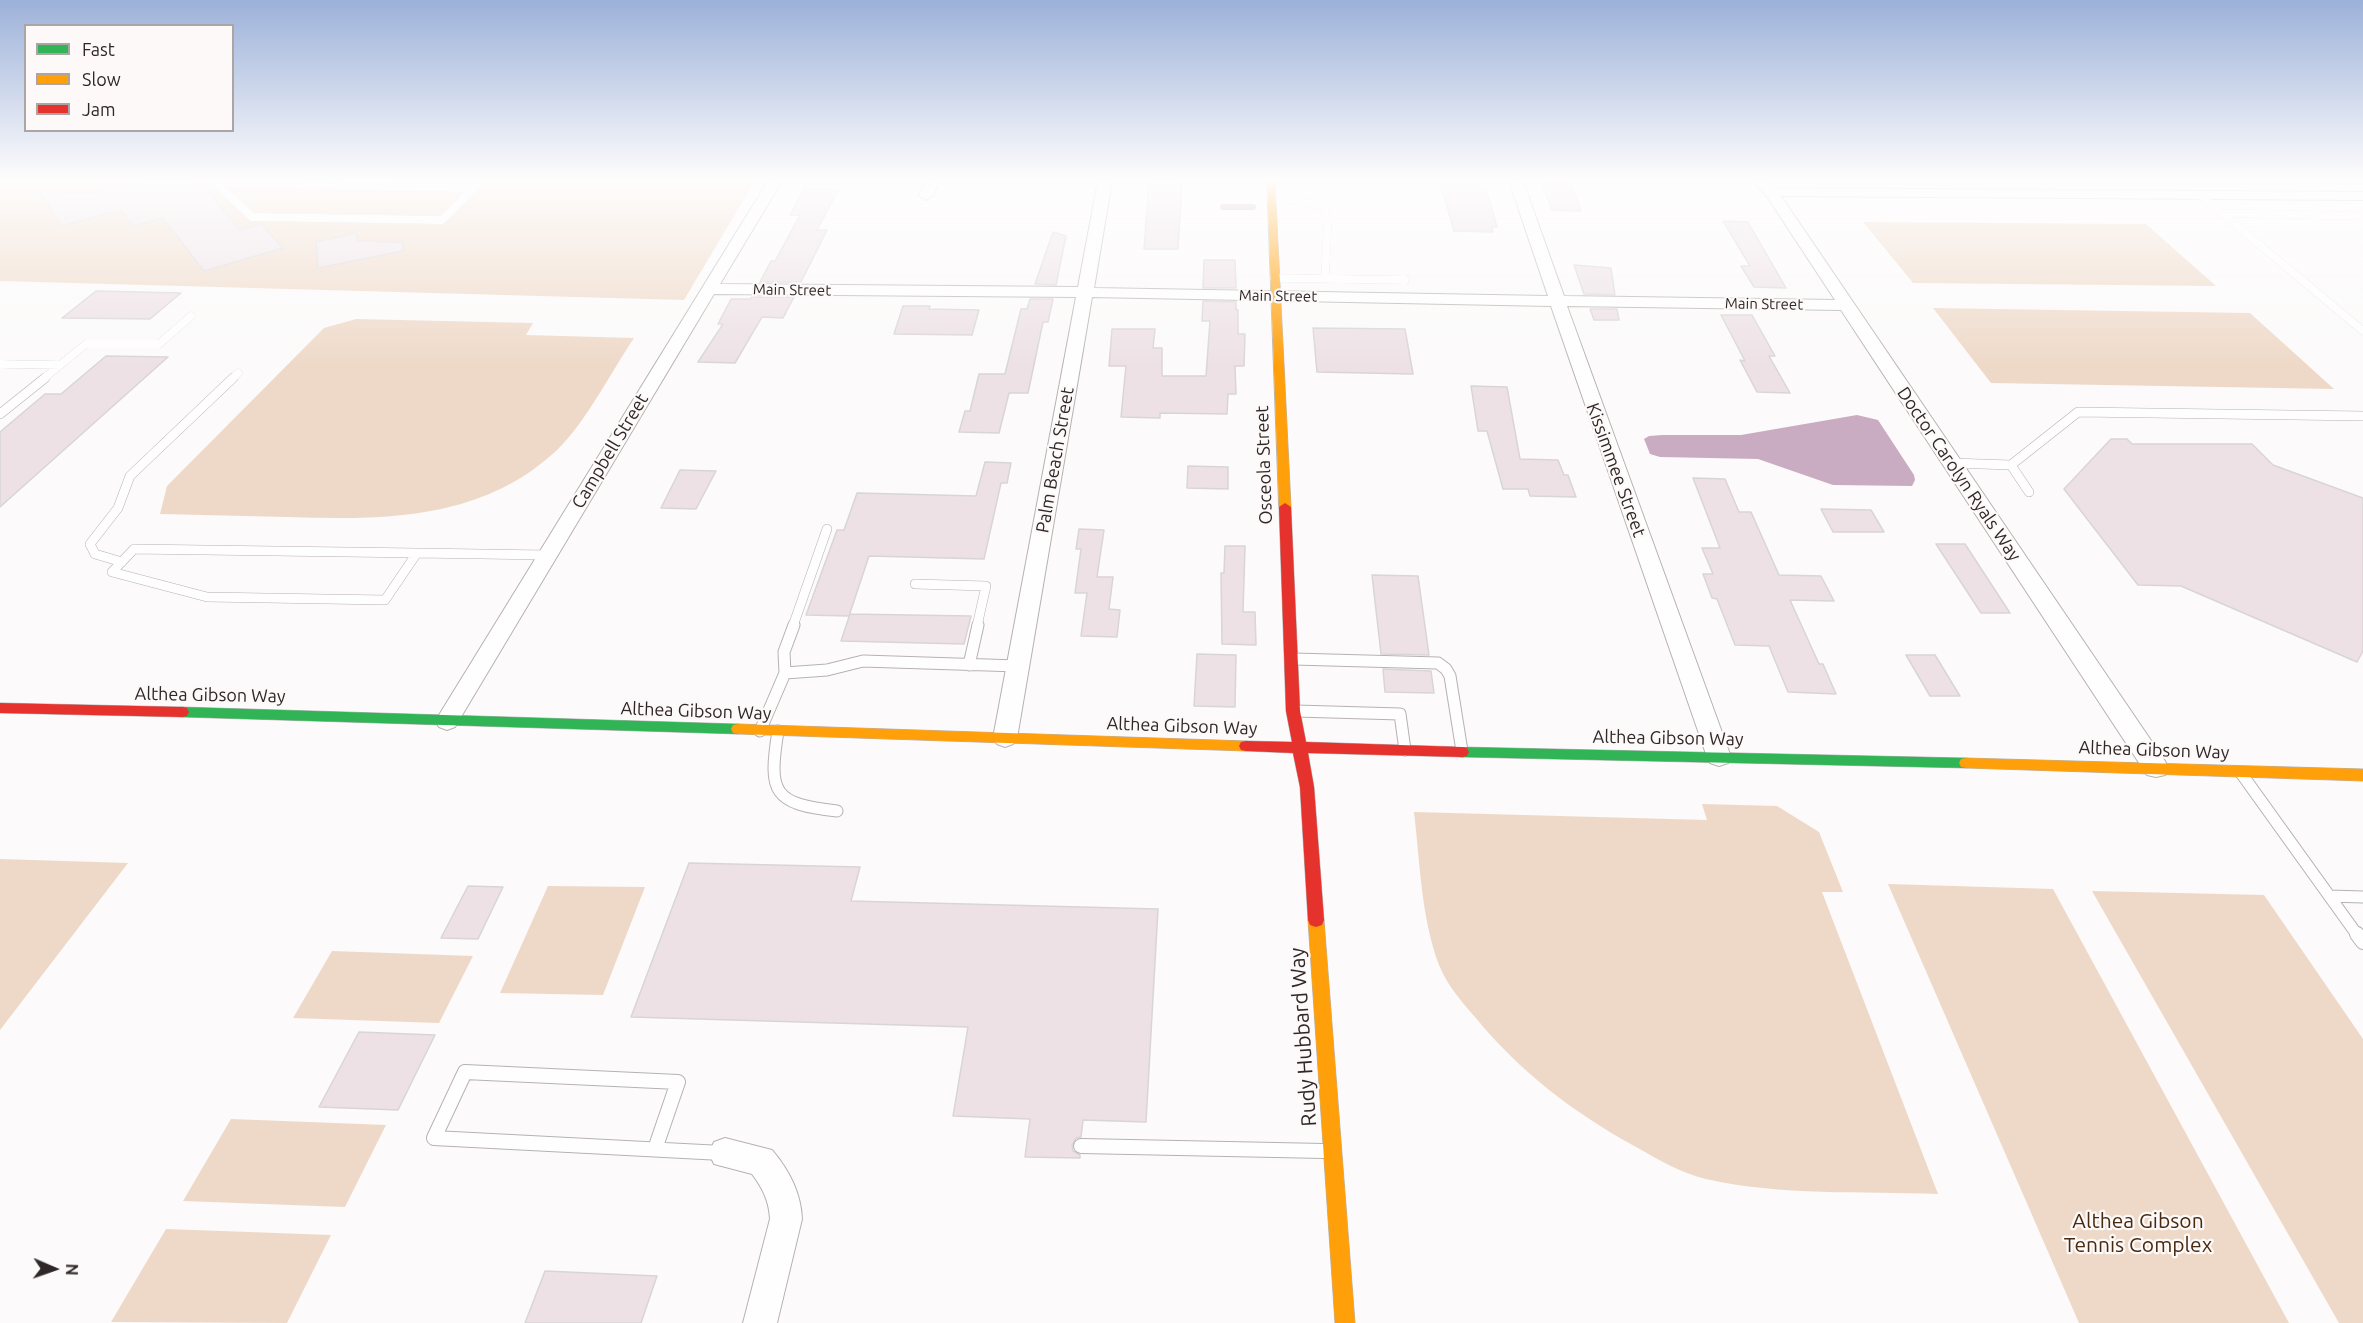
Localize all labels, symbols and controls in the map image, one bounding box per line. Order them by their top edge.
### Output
legend [24,24,234,132]
text: Fast [82,39,115,59]
text: Slow [82,69,121,89]
text: Jam [82,99,116,119]
street label: Main Street [753,280,831,300]
street label: Main Street [1239,286,1317,306]
street label: Main Street [1725,294,1803,314]
street label: Doctor Carolyn Ryals Way [1893,383,2025,565]
street label: Palm Beach Street [1032,385,1078,535]
street label: Campbell Street [567,389,653,513]
street label: Kissimmee Street [1582,400,1650,540]
street label: Osceola Street [1251,405,1277,525]
street label: Althea Gibson Way [134,683,286,707]
street label: Althea Gibson Way [620,698,772,724]
street label: Althea Gibson Way [1106,713,1258,739]
street label: Althea Gibson Way [1592,726,1744,750]
street label: Althea Gibson Way [2078,737,2230,763]
street label: Rudy Hubbard Way [1284,947,1322,1127]
park label: Althea Gibson Tennis Complex [2064,1208,2212,1258]
north arrow [24,1239,84,1299]
text: N [63,1263,81,1276]

